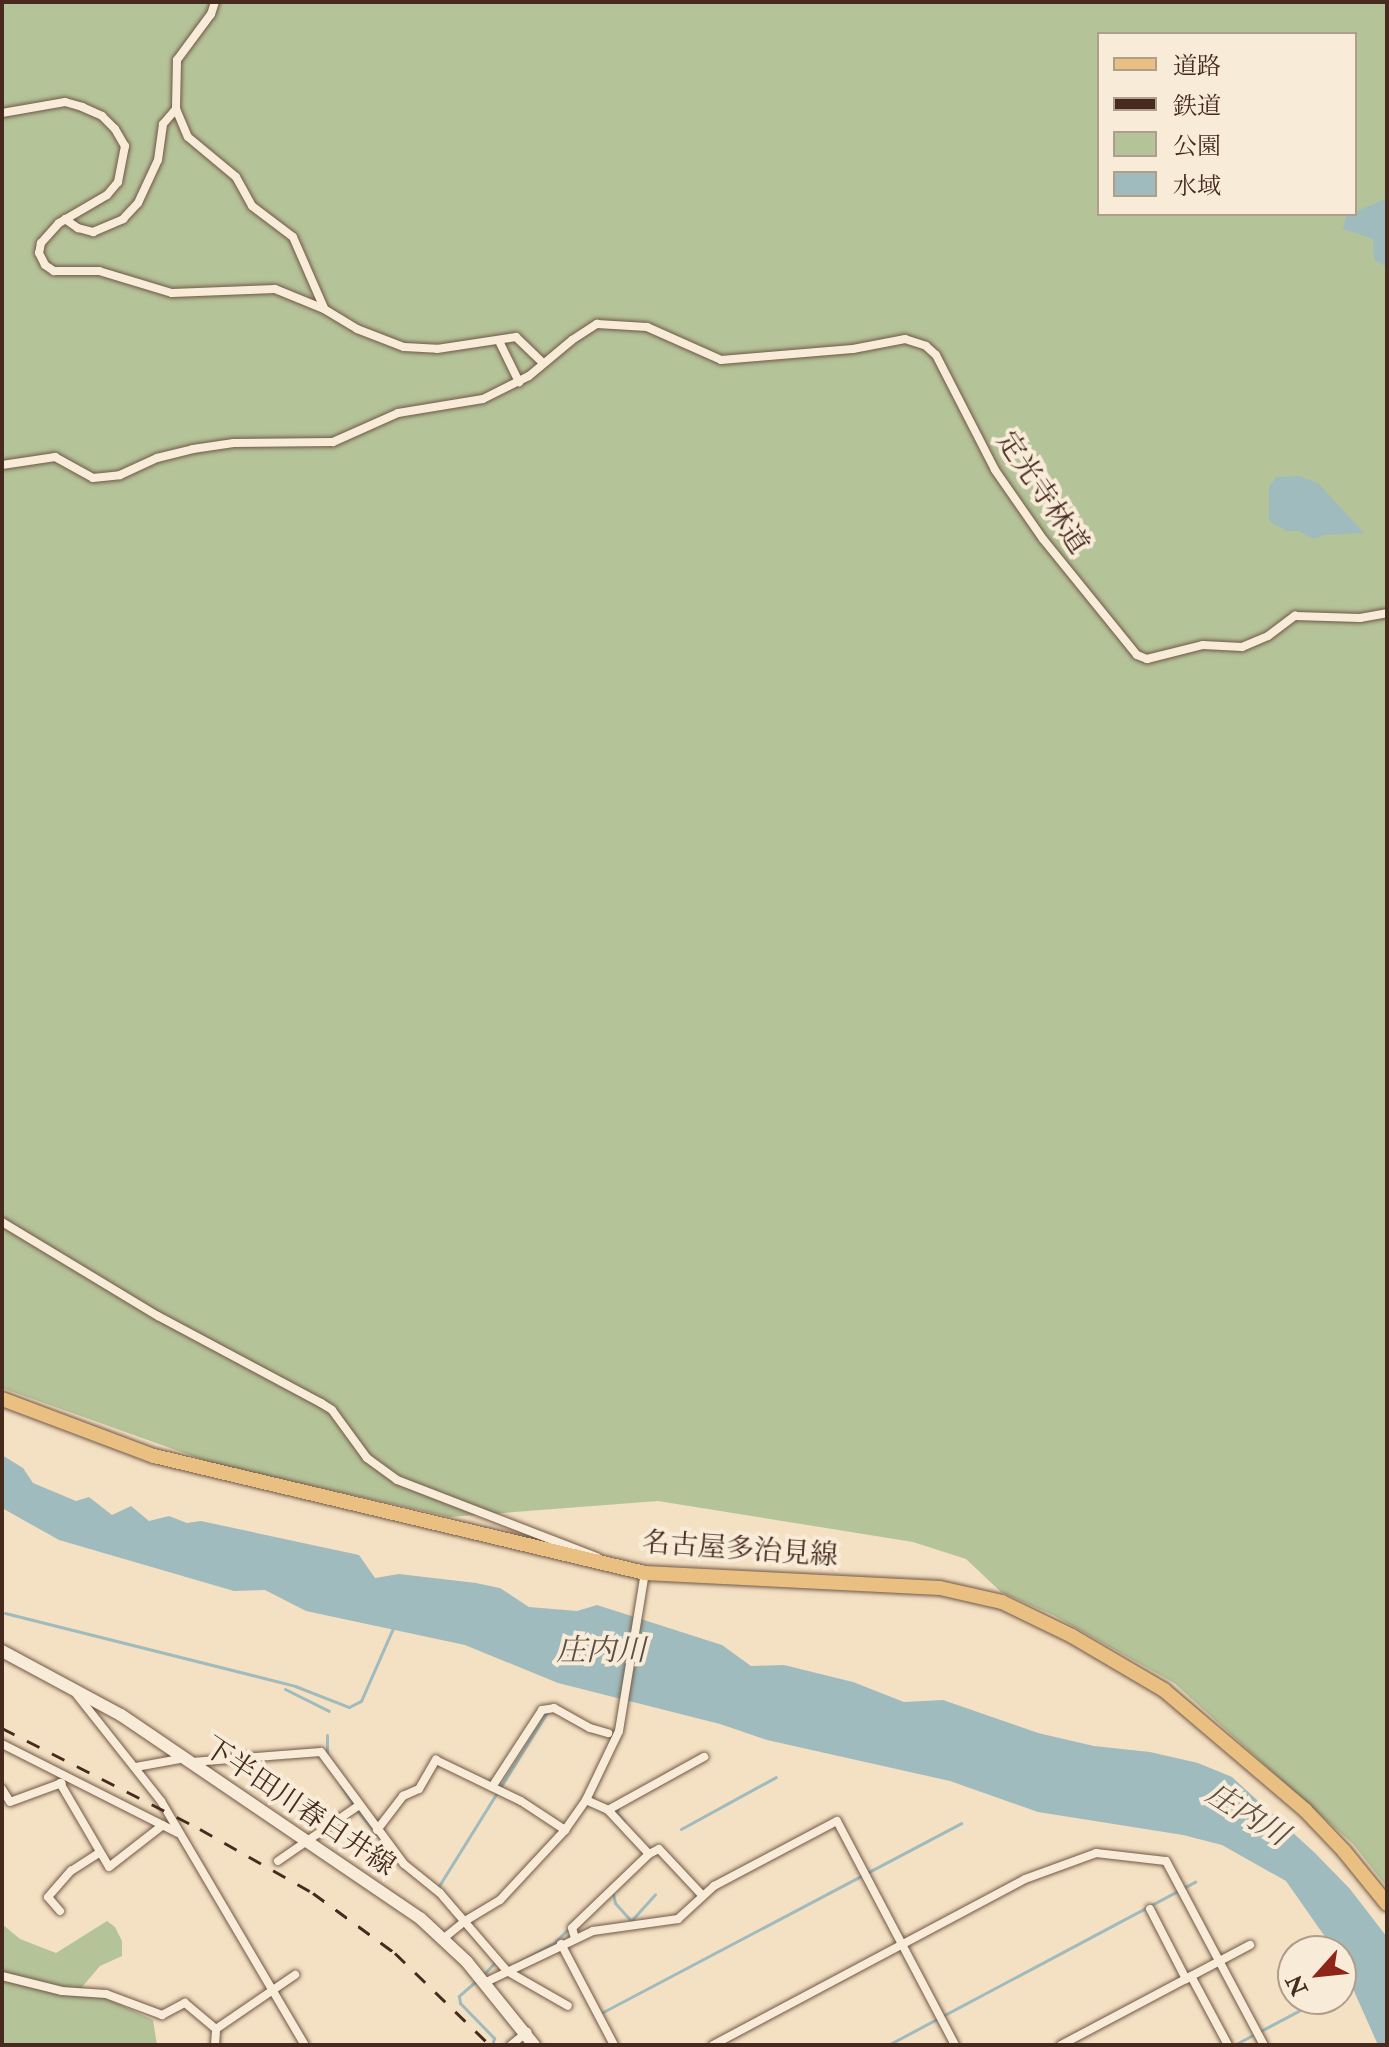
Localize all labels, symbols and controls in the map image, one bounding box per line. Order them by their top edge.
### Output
legend [1097,32,1357,216]
text: 道路 [1173,51,1221,82]
text: 鉄道 [1173,91,1221,122]
text: 公園 [1173,131,1221,162]
text: 水域 [1173,171,1221,202]
street label: 定光寺林道 [989,426,1095,560]
street label: 名古屋多治見線 [641,1526,839,1574]
water label: 庄内川 [556,1633,646,1669]
street label: 下半田川春日井線 [197,1730,401,1884]
water label: 庄内川 [1199,1776,1295,1854]
north arrow [1277,1935,1357,2015]
text: N [1280,1970,1314,2000]

